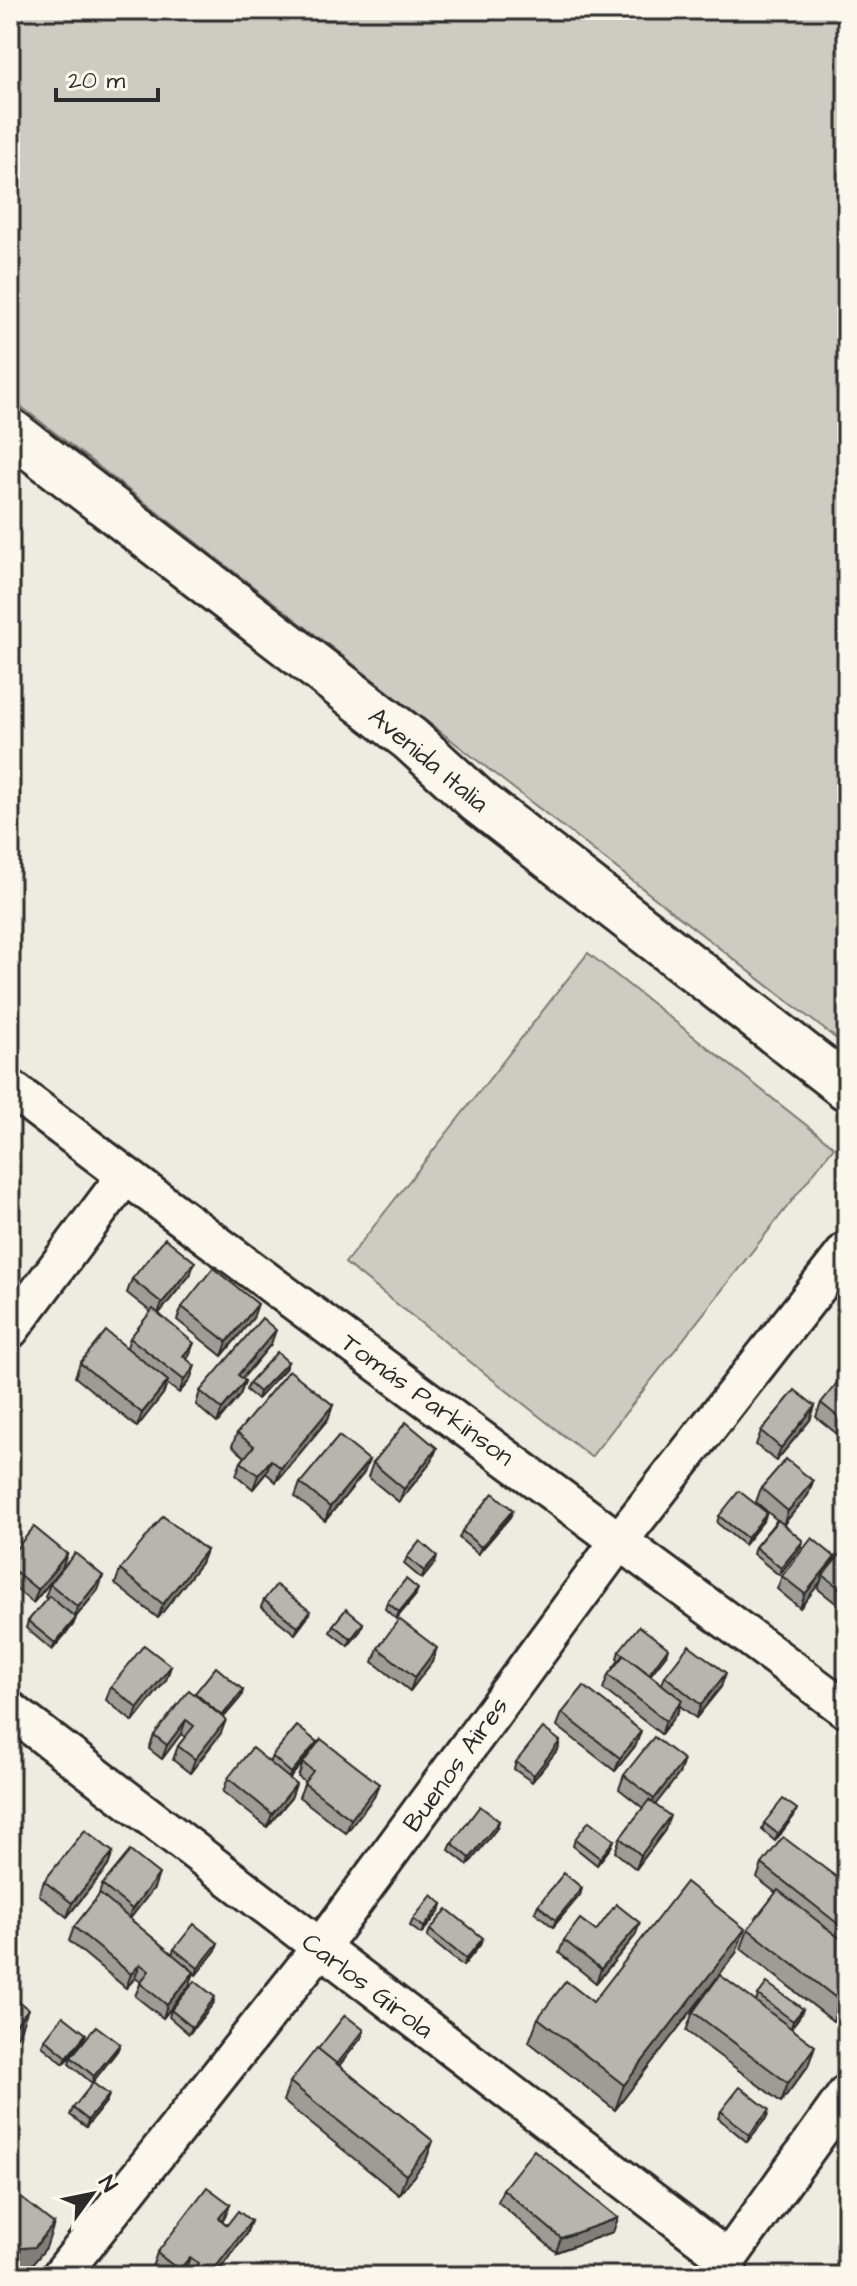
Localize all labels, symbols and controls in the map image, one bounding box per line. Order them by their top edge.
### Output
scale bar [56,52,158,102]
text: 20 m [68,64,125,98]
street label: Avenida Italia [360,699,496,821]
street label: Tomás Parkinson [334,1325,521,1475]
street label: Buenos Aires [395,1690,517,1839]
street label: Carlos Girola [294,1924,441,2047]
north arrow [52,2154,132,2234]
text: N [91,2170,124,2198]

